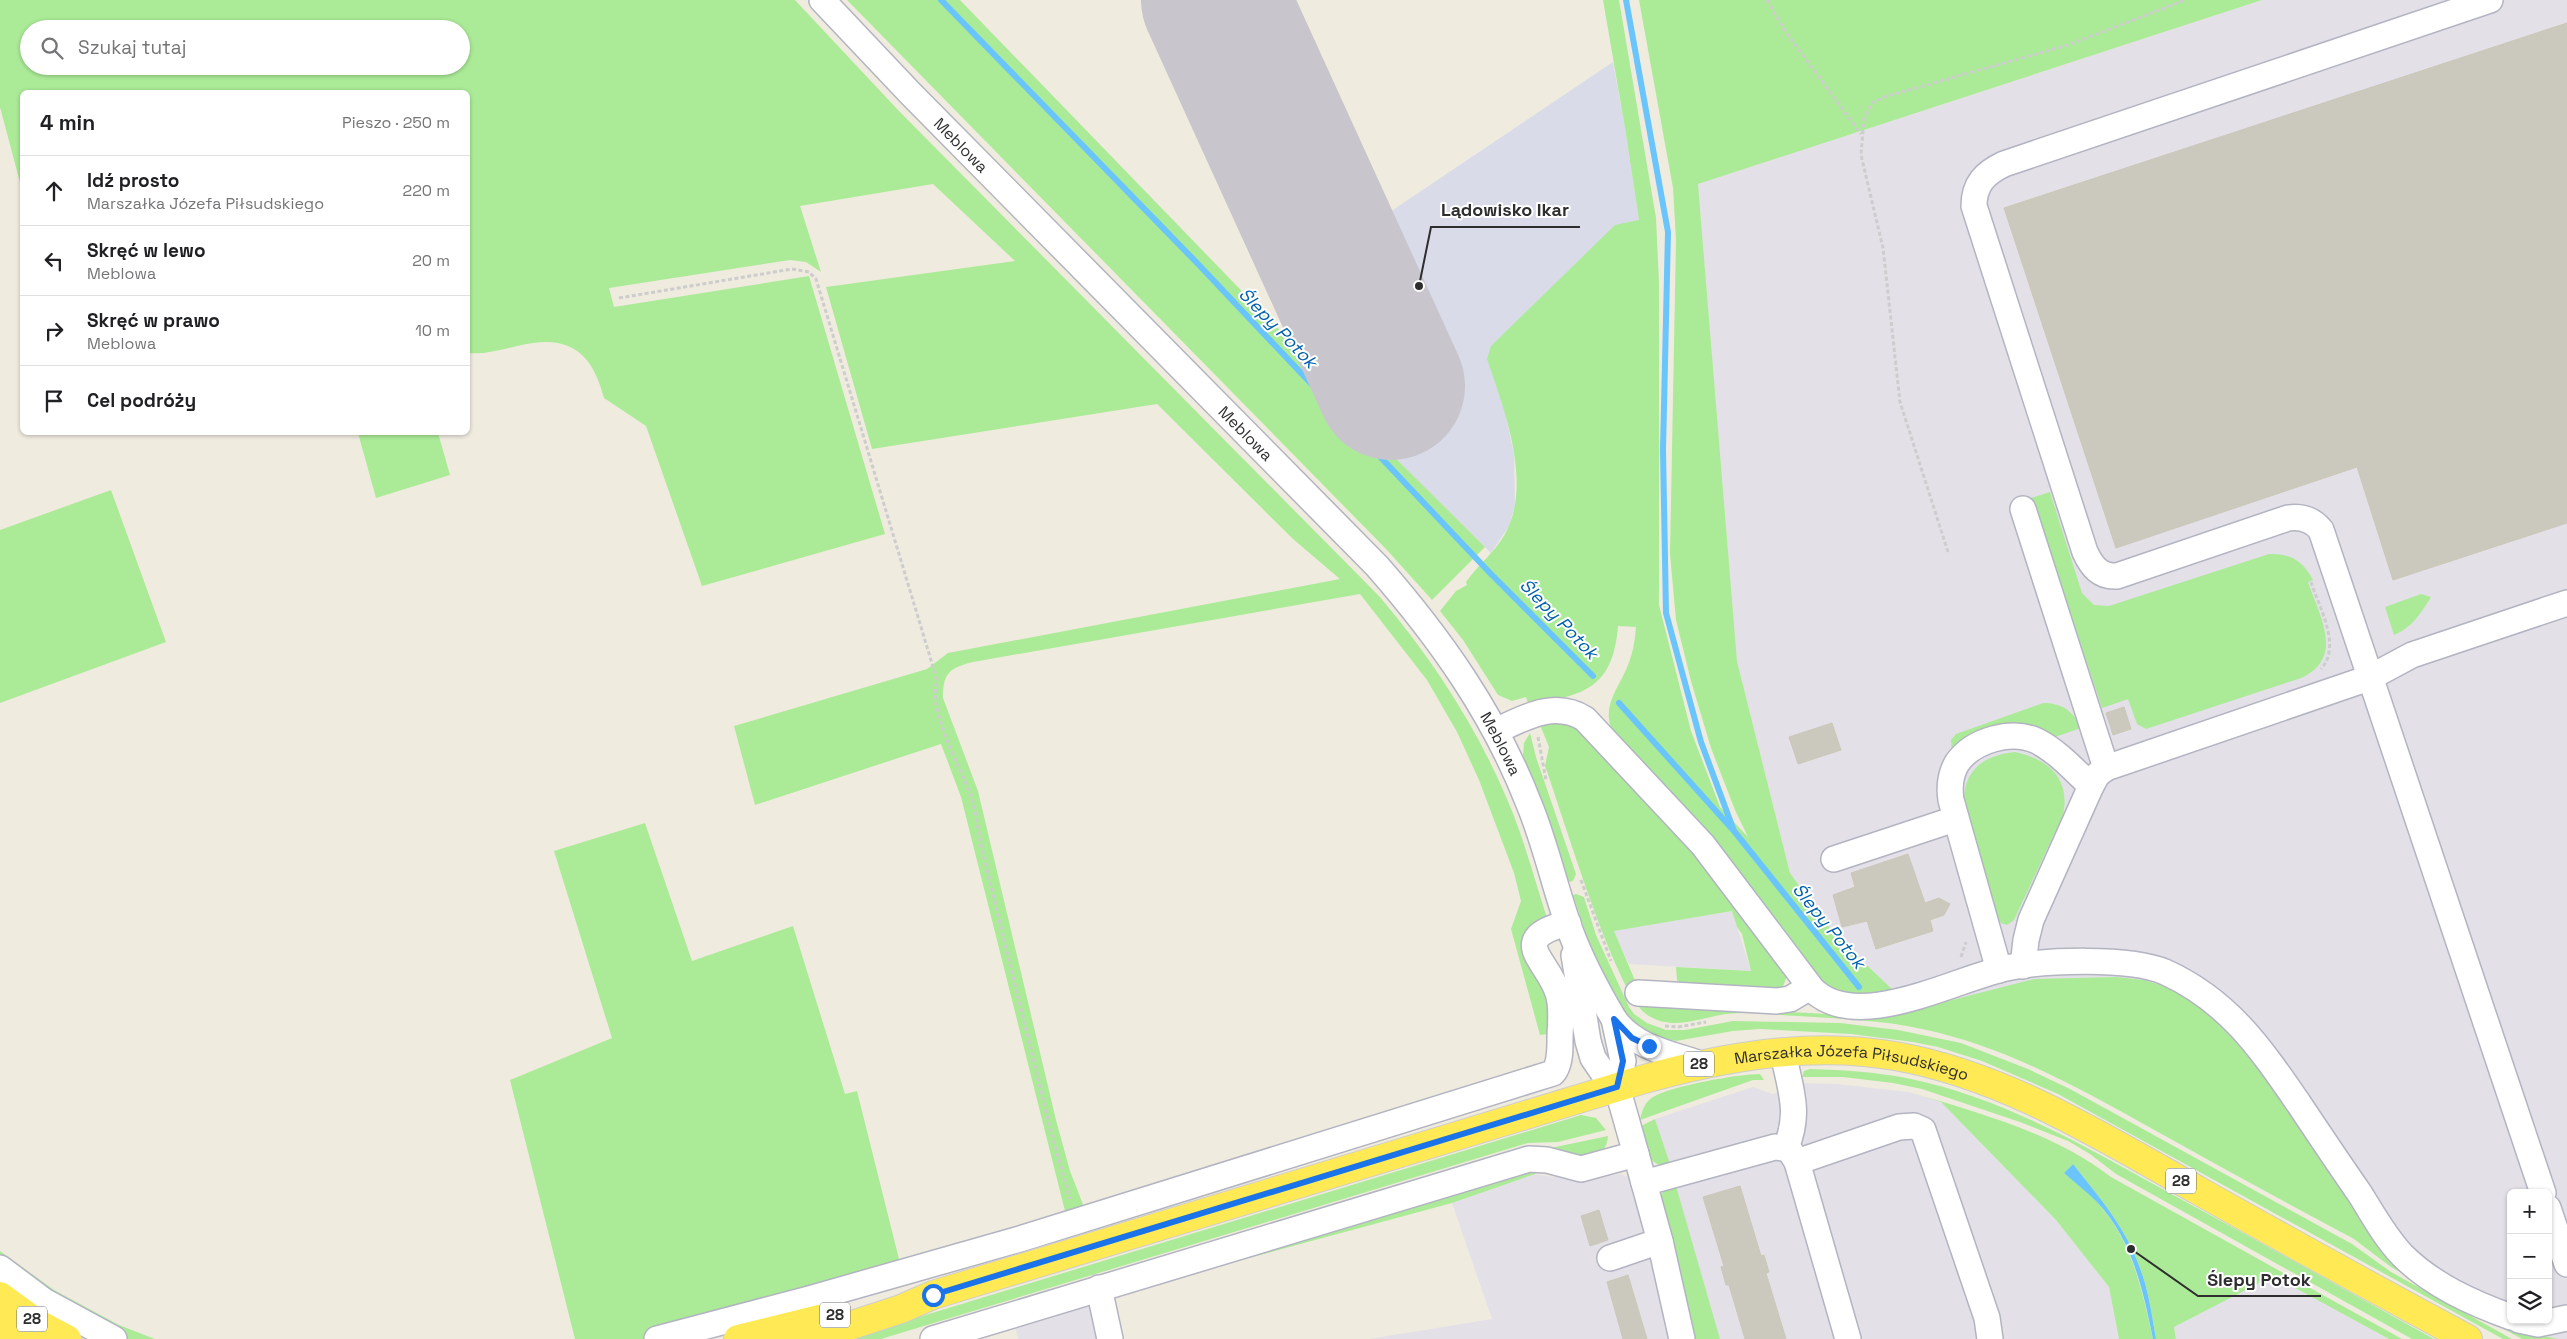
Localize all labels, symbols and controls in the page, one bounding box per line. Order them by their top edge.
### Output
search box [20,20,470,75]
icon: search [38,34,66,62]
text: Szukaj tutaj [78,35,186,60]
text: 4 min [40,109,95,136]
text: Pieszo · 250 m [342,112,450,133]
street label: Meblowa [929,113,993,177]
text: Idź prosto [87,168,179,193]
icon: ahead [40,177,68,205]
text: 220 m [403,180,450,201]
text: Marszałka Józefa Piłsudskiego [87,193,324,214]
callout: Lądowisko Ikar [1431,194,1580,227]
text: Lądowisko Ikar [1441,198,1569,221]
text: Skręć w lewo [87,238,206,263]
icon: left [40,247,68,275]
text: 20 m [412,250,450,271]
text: Meblowa [87,263,156,284]
water label: Ślepy Potok [1234,282,1324,374]
text: Skręć w prawo [87,308,220,333]
icon: right [40,317,68,345]
text: 10 m [415,320,450,341]
text: Meblowa [87,333,156,354]
icon: arrive [40,387,68,415]
text: Cel podróży [87,388,196,413]
street label: Meblowa [1214,401,1277,465]
water label: Ślepy Potok [1515,573,1605,665]
street label: Meblowa [1475,708,1526,779]
water label: Ślepy Potok [1788,878,1872,975]
route end [1638,1035,1661,1058]
street label: Marszałka Józefa Piłsudskiego [1733,1040,1971,1085]
road number: 28 [1684,1052,1714,1076]
road number: 28 [2166,1168,2196,1194]
map controls [2507,1189,2552,1324]
button: + [2507,1189,2552,1234]
button: − [2507,1234,2552,1279]
callout: Ślepy Potok [2198,1263,2321,1296]
text: Ślepy Potok [2207,1268,2311,1291]
button: layers [2507,1279,2552,1324]
route start [922,1284,945,1307]
road number: 28 [820,1302,850,1328]
road number: 28 [17,1306,47,1332]

